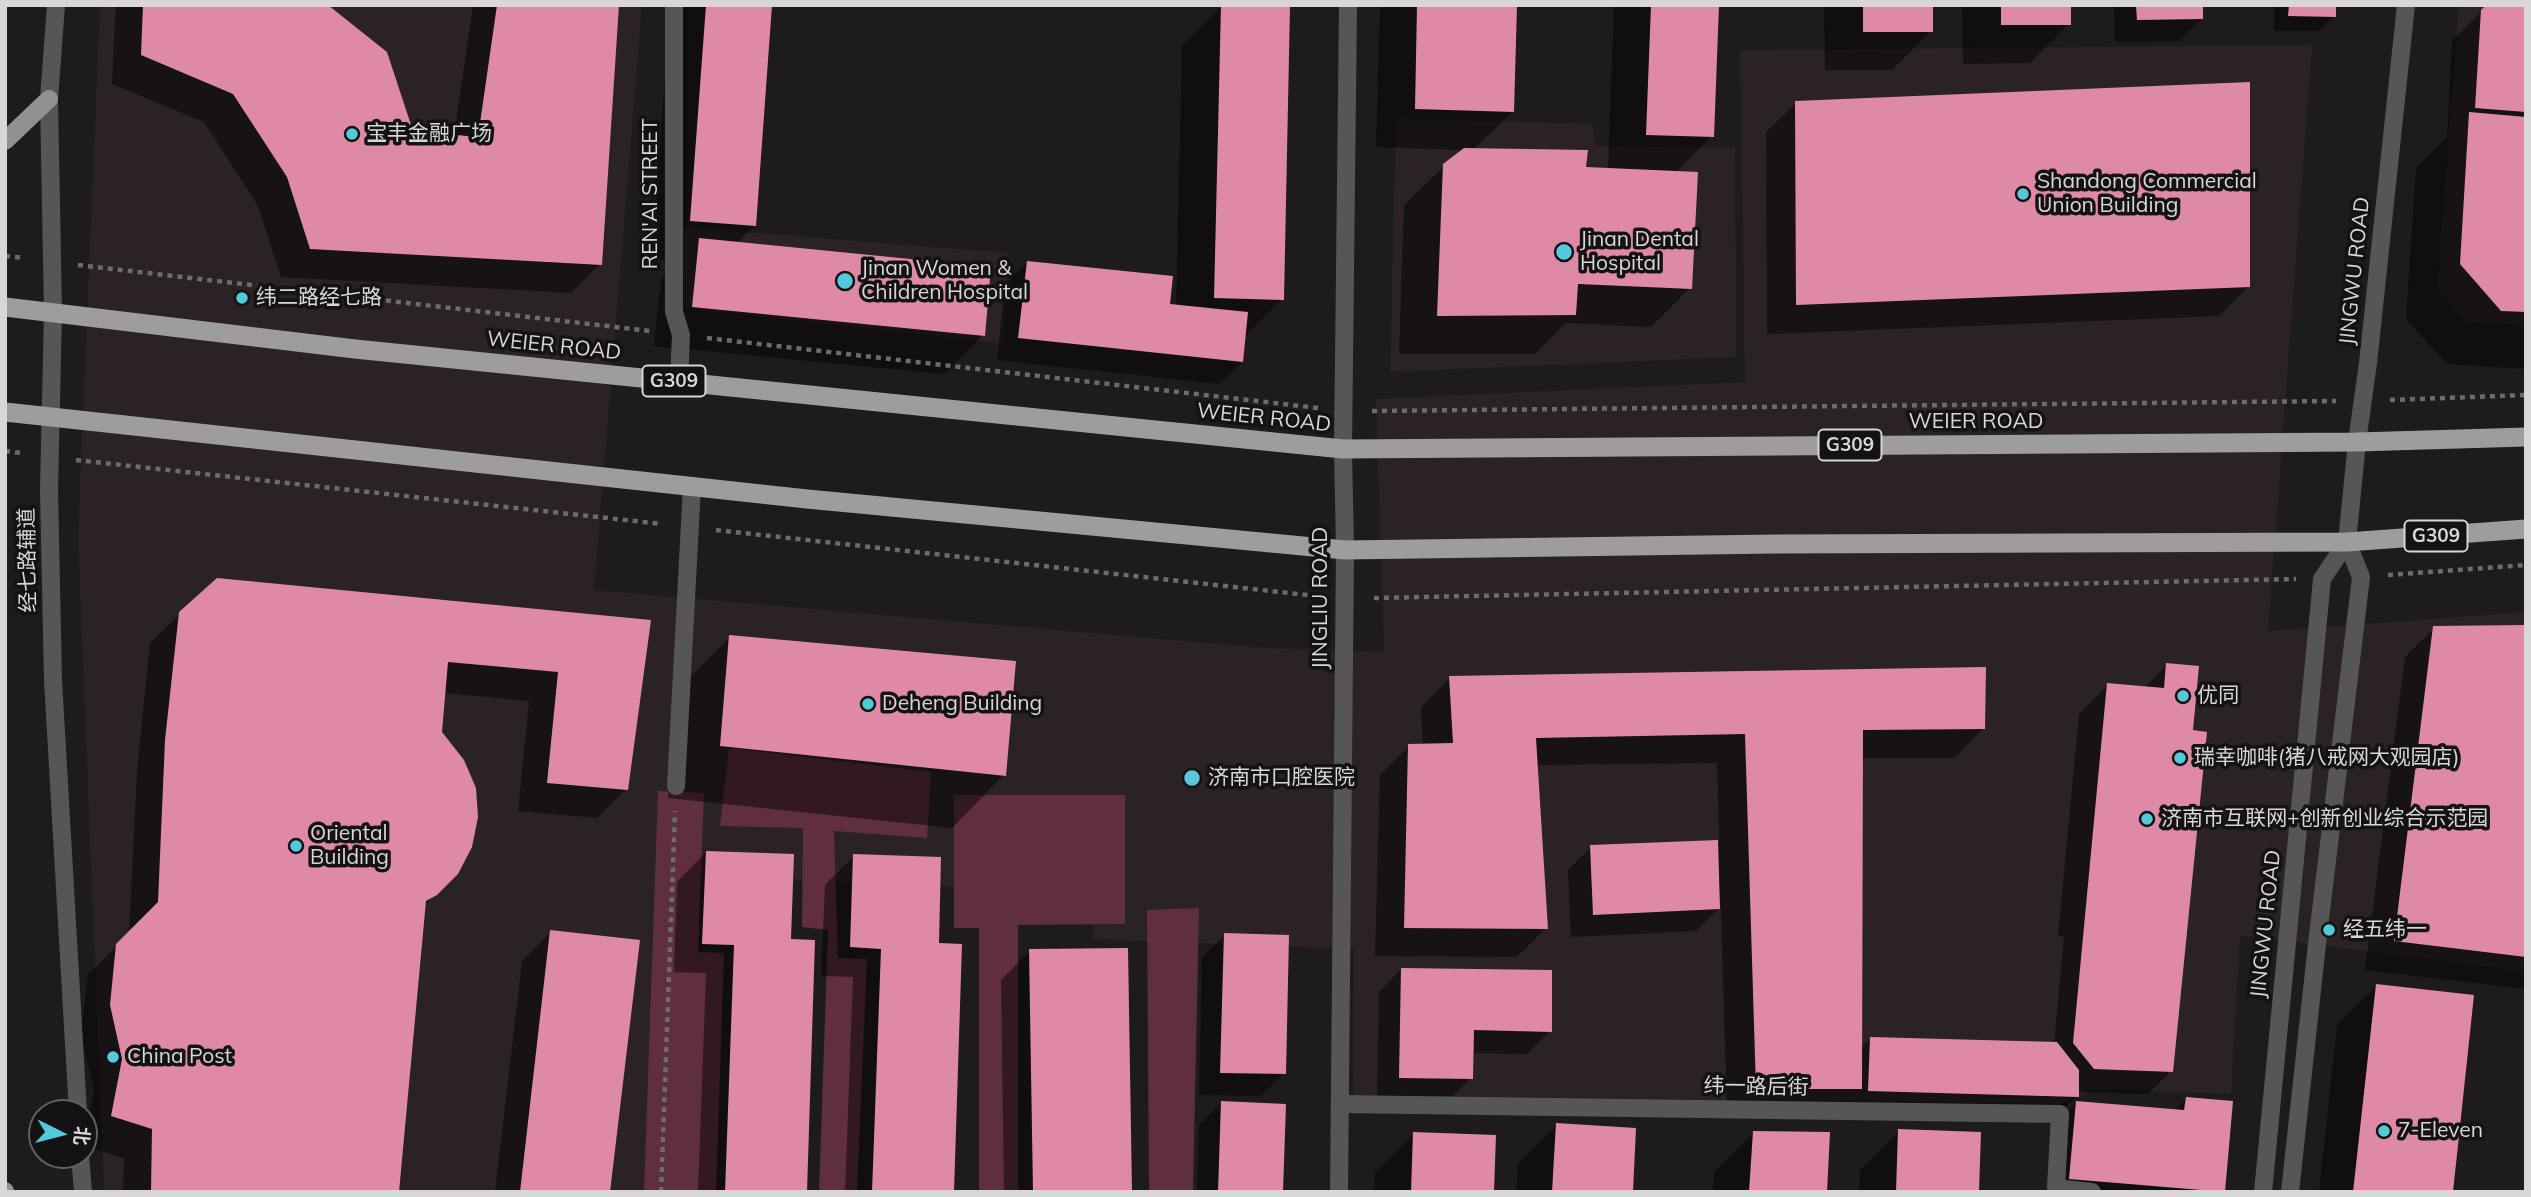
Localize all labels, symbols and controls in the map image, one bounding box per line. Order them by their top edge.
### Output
street label: REN'AI STREET [638,119,664,269]
place label: 宝丰金融广场 [366,121,492,147]
marker: 宝丰金融广场 [344,126,360,142]
place label: Shandong Commercial Union Building [2037,169,2257,219]
marker: Shandong Commercial Union Building [2015,186,2031,202]
street label: JINGWU ROAD [2335,196,2375,346]
place label: Jinan Dental Hospital [1580,227,1699,277]
marker: Jinan Dental Hospital [1554,242,1574,262]
place label: Jinan Women & Children Hospital [861,256,1028,306]
marker: Jinan Women & Children Hospital [835,271,855,291]
place label: 纬二路经七路 [256,285,382,311]
marker: 纬二路经七路 [234,290,250,306]
street label: WEIER ROAD [486,326,622,366]
road number: G309 [642,366,706,396]
street label: WEIER ROAD [1196,398,1332,438]
street label: WEIER ROAD [1908,409,2044,435]
road number: G309 [1818,430,1882,460]
street label: 经七路辅道 [14,507,42,613]
road number: G309 [2404,520,2468,552]
street label: JINGLIU ROAD [1308,527,1334,669]
place label: 优同 [2197,683,2239,709]
marker: 优同 [2175,688,2191,704]
place label: Deheng Building [882,691,1042,717]
marker: Deheng Building [860,696,876,712]
place label: 瑞幸咖啡(猪八戒网大观园店) [2194,745,2459,771]
marker: 瑞幸咖啡(猪八戒网大观园店) [2172,750,2188,766]
place label: 济南市口腔医院 [1208,765,1355,791]
marker: 济南市口腔医院 [1182,768,1202,788]
place label: 济南市互联网+创新创业综合示范园 [2161,806,2489,832]
marker: 济南市互联网+创新创业综合示范园 [2139,811,2155,827]
place label: Oriental Building [310,821,389,871]
marker: Oriental Building [288,838,304,854]
street label: JINGWU ROAD [2246,849,2286,999]
place label: 经五纬一 [2343,917,2427,943]
marker: 经五纬一 [2321,922,2337,938]
place label: China Post [127,1044,232,1070]
marker: China Post [105,1049,121,1065]
street label: 纬一路后街 [1703,1073,1809,1101]
north arrow [28,1099,98,1169]
place label: 7-Eleven [2398,1118,2483,1144]
marker: 7-Eleven [2376,1123,2392,1139]
text: 北 [69,1125,95,1147]

